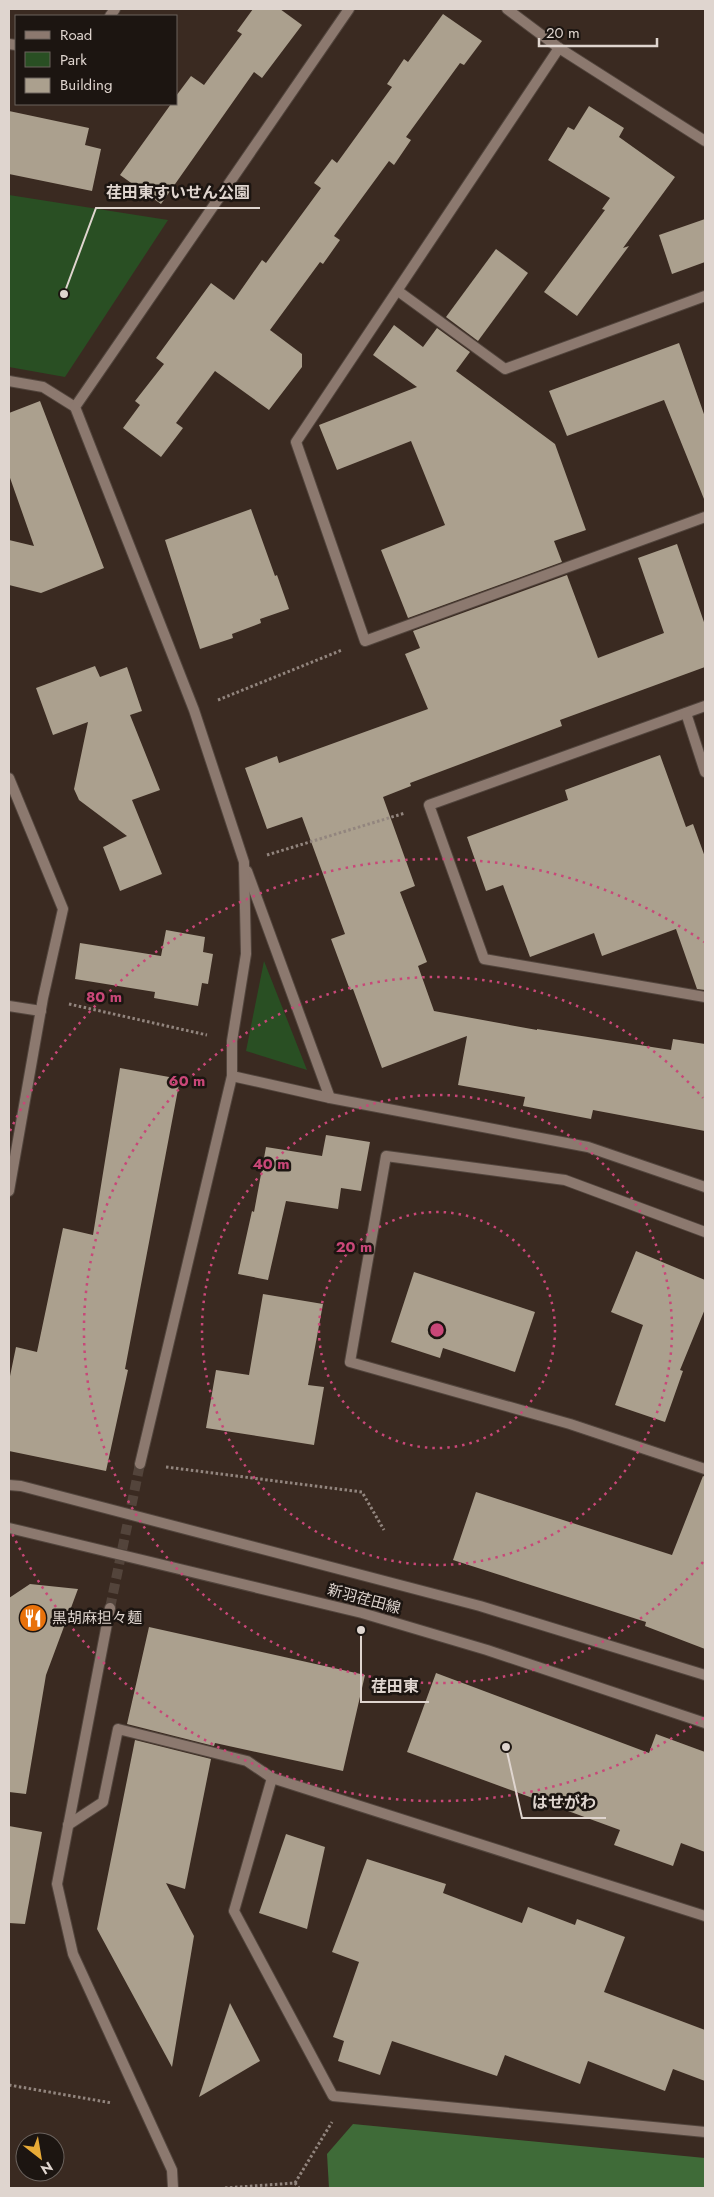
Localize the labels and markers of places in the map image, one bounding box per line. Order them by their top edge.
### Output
callout: 荏田東すいせん公園 [96,177,260,208]
centre of rings [428,1321,446,1339]
restaurant icon: 黒胡麻担々麺 [18,1603,48,1633]
place label: 黒胡麻担々麺 [52,1607,142,1629]
callout: 荏田東 [361,1671,429,1702]
callout: はせがわ [522,1787,606,1818]

